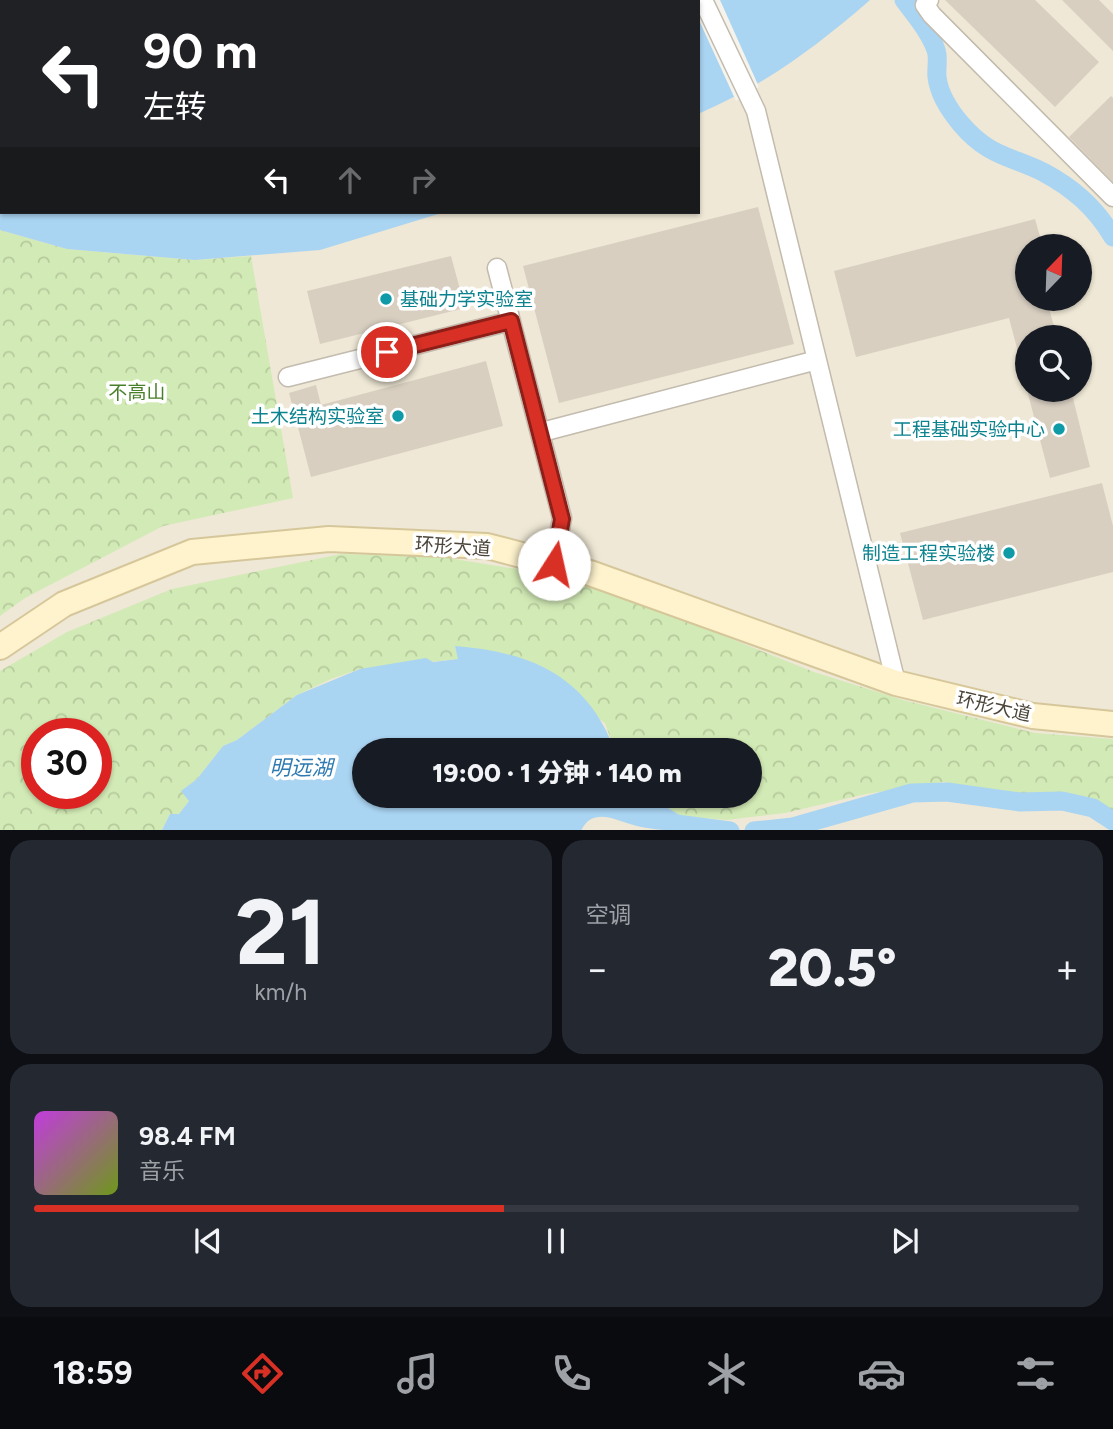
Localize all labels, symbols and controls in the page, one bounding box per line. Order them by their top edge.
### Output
text: 90 m [143,21,258,80]
icon: left [28,28,119,119]
text: 左转 [143,88,207,126]
icon: left [258,161,296,199]
icon: ahead [331,161,369,199]
icon: right [404,161,442,199]
north arrow [1015,234,1092,312]
map controls [1015,234,1092,402]
place label: 基础力学实验室 [400,288,533,311]
marker: 基础力学实验室 [378,291,394,307]
pin [357,322,417,382]
button: search [1015,325,1092,402]
icon: arrive [368,333,406,371]
park label: 不高山 [108,381,166,404]
place label: 土木结构实验室 [251,405,384,428]
marker: 土木结构实验室 [390,408,406,424]
place label: 工程基础实验中心 [893,418,1045,441]
marker: 工程基础实验中心 [1051,421,1067,437]
position arrow [517,527,591,601]
street label: 环形大道 [414,532,492,561]
place label: 制造工程实验楼 [862,542,995,565]
marker: 制造工程实验楼 [1001,545,1017,561]
street label: 环形大道 [954,687,1034,726]
speed limit sign: 30 [21,718,112,809]
water label: 明远湖 [270,755,335,780]
text: 19:00 · 1 分钟 · 140 m [432,757,682,789]
text: 21 [235,878,326,987]
text: 空调 [586,901,632,929]
text: 20.5° [768,937,897,999]
text: − [586,946,609,992]
text: + [1055,946,1079,992]
text: km/h [254,978,307,1006]
text: 98.4 FM [139,1120,236,1152]
text: 音乐 [139,1157,185,1185]
icon: previous [189,1222,227,1260]
icon: pause [537,1222,575,1260]
icon: next [886,1222,924,1260]
icon: directions [238,1349,287,1398]
icon: music [393,1349,442,1398]
icon: phone [547,1349,596,1398]
icon: climate [702,1349,751,1398]
icon: car [857,1349,906,1398]
icon: filters [1011,1349,1060,1398]
text: 18:59 [53,1354,133,1392]

